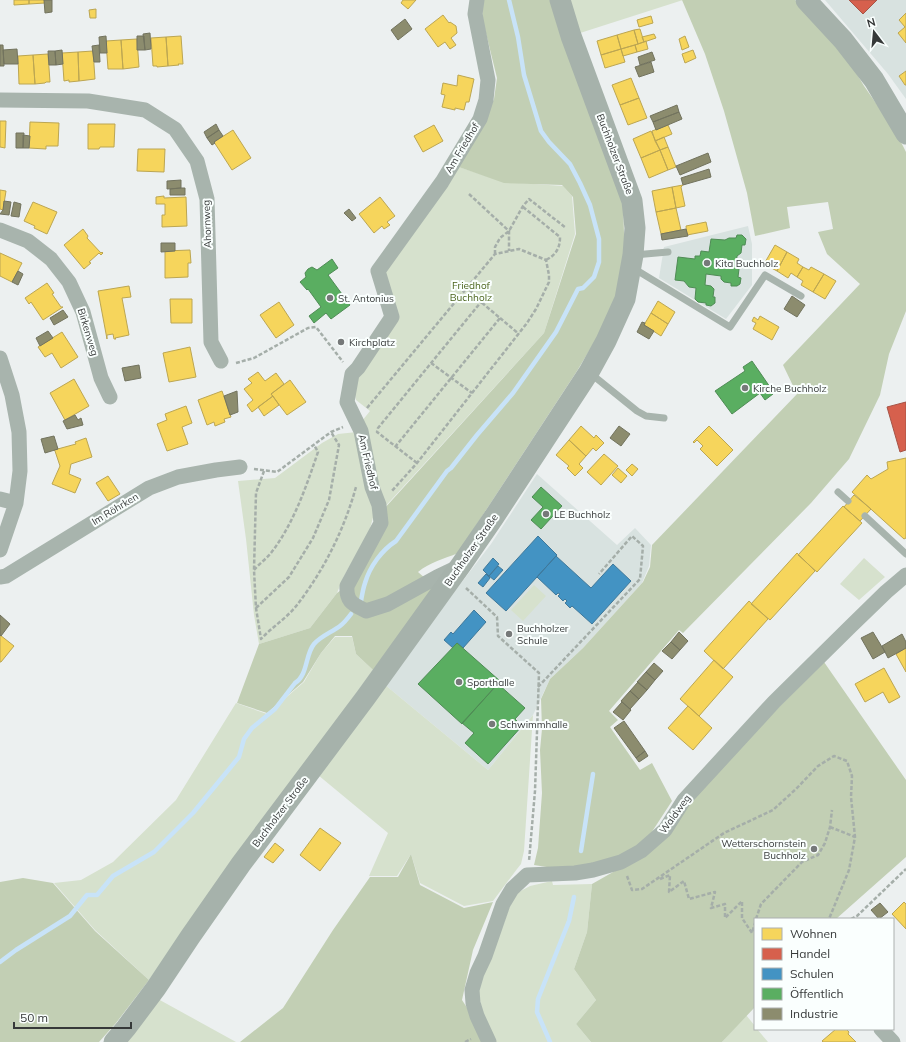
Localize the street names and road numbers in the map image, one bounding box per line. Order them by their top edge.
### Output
street label: Buchholzer Straße [594,112,636,196]
street label: Am Friedhof [442,120,482,176]
street label: Ahornweg [200,200,214,248]
street label: Birkenweg [75,307,101,357]
street label: Am Friedhof [355,433,381,492]
street label: Im Röhrken [89,490,141,528]
street label: Buchholzer Straße [441,511,501,589]
street label: Buchholzer Straße [249,774,311,850]
street label: Waldweg [657,792,693,836]

